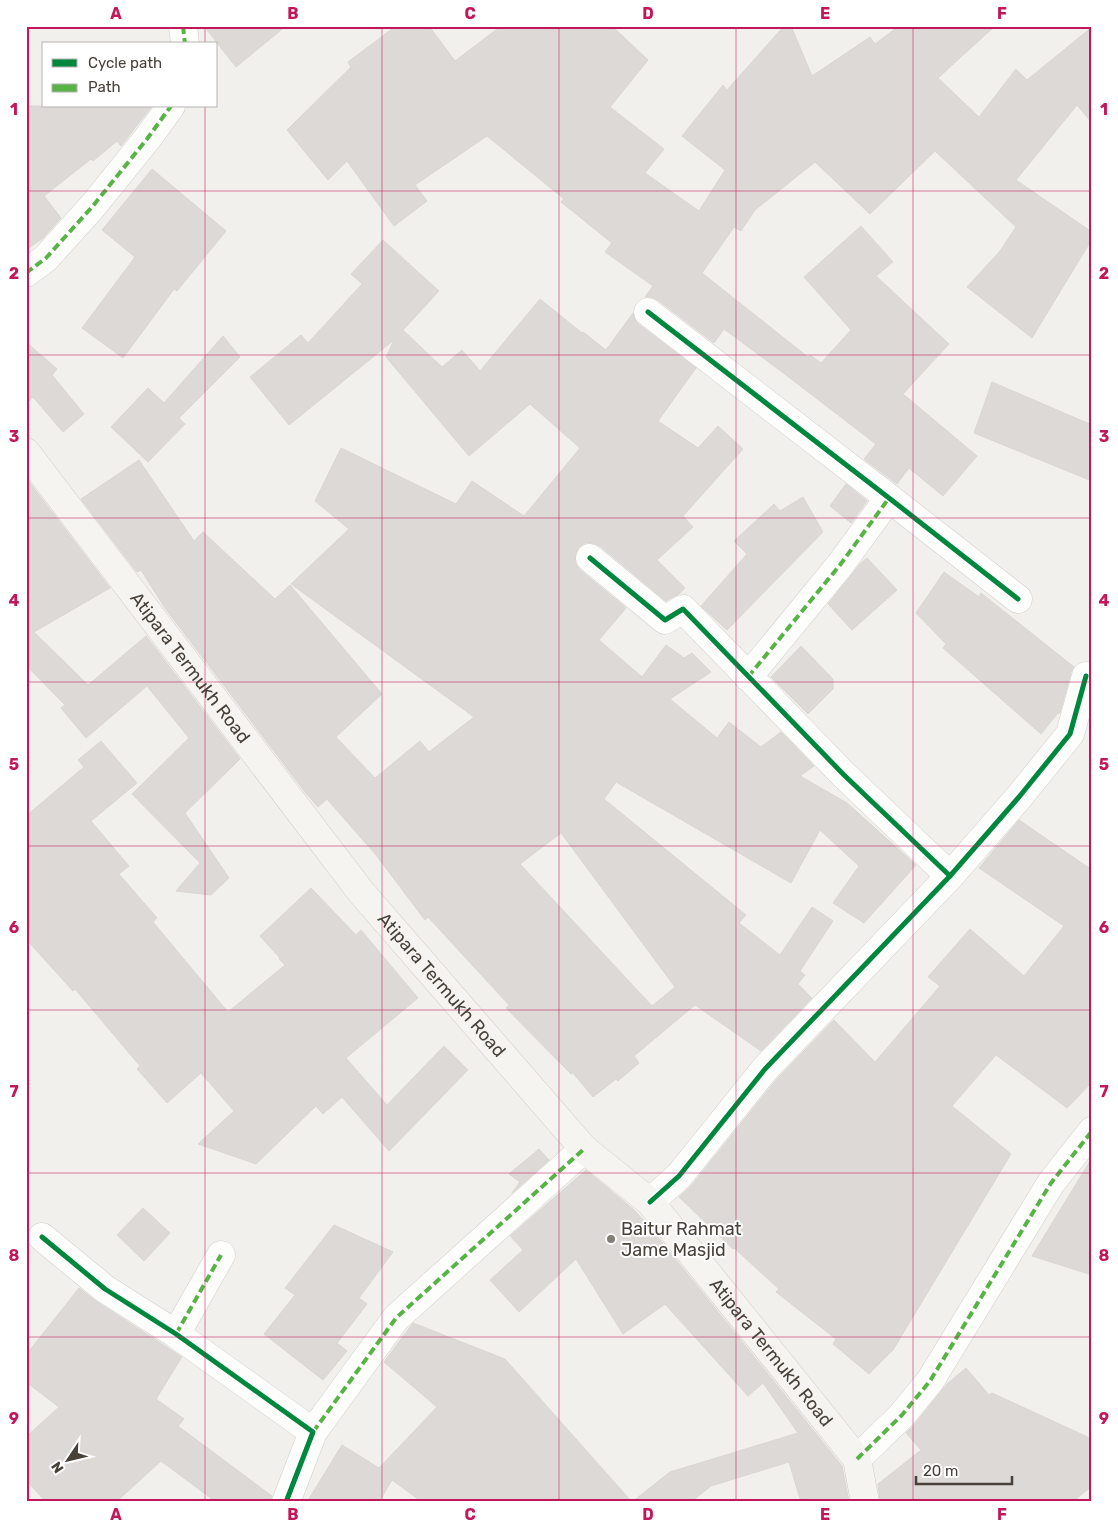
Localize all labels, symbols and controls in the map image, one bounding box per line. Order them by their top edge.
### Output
text: A [110,4,122,23]
text: B [287,4,299,23]
text: C [464,4,476,23]
text: D [642,4,654,23]
text: E [820,4,830,23]
text: F [997,4,1007,23]
legend [42,42,218,108]
text: Cycle path [88,54,162,72]
text: Path [88,78,121,96]
text: 1 [10,100,18,119]
text: 1 [1100,100,1108,119]
text: 2 [9,264,19,283]
text: 2 [1099,264,1109,283]
text: 3 [9,427,19,446]
text: 3 [1099,427,1109,446]
street label: Atipara Termukh Road [126,588,255,748]
text: 4 [9,591,20,610]
text: 4 [1099,591,1110,610]
text: 5 [9,755,19,774]
text: 5 [1099,755,1109,774]
street label: Atipara Termukh Road [373,908,510,1062]
text: 6 [9,918,19,937]
text: 6 [1099,918,1109,937]
text: 7 [9,1082,19,1101]
text: 7 [1099,1082,1109,1101]
place label: Baitur Rahmat Jame Masjid [621,1218,742,1261]
marker: Baitur Rahmat Jame Masjid [605,1233,617,1245]
text: 8 [9,1246,20,1265]
text: 8 [1099,1246,1110,1265]
street label: Atipara Termukh Road [705,1274,837,1431]
text: 9 [9,1409,19,1428]
text: 9 [1099,1409,1109,1428]
north arrow [42,1436,92,1486]
scale bar [916,1453,1012,1485]
text: N [48,1458,68,1476]
text: 20 m [923,1462,958,1480]
text: A [110,1505,122,1524]
text: B [287,1505,299,1524]
text: C [464,1505,476,1524]
text: D [642,1505,654,1524]
text: E [820,1505,830,1524]
text: F [997,1505,1007,1524]

